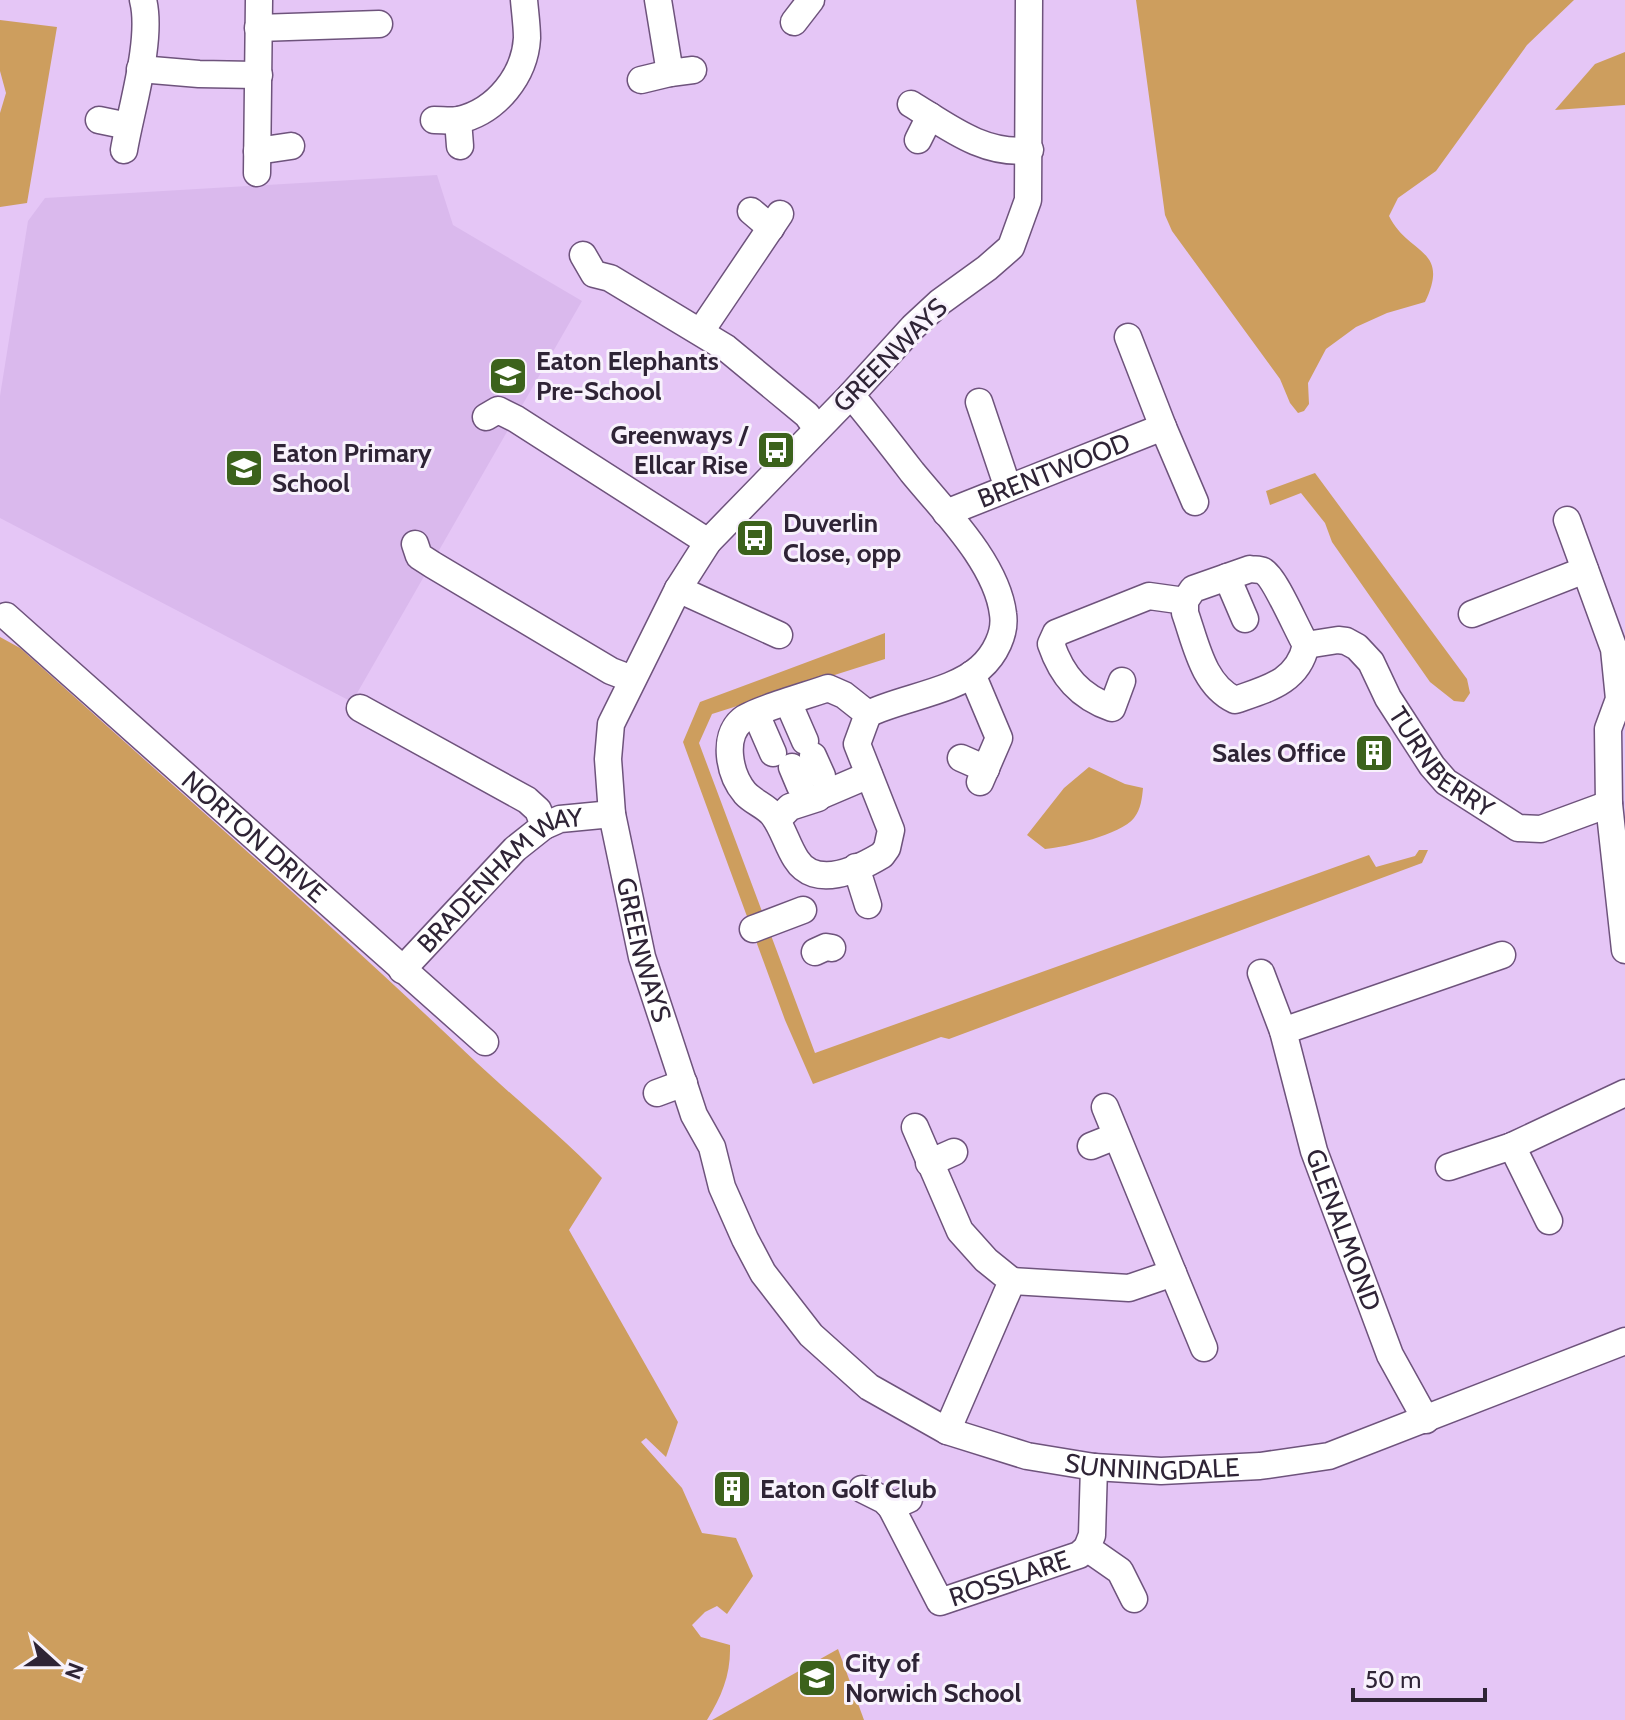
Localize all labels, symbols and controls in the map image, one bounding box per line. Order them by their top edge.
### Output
street label: GREENWAYS [826,291,954,419]
place label: Eaton Elephants Pre-School [536,345,719,407]
school or university icon: Eaton Elephants Pre-School [487,355,529,397]
place label: Greenways / Ellcar Rise [610,419,750,481]
street label: BRENTWOOD [973,426,1135,515]
bus stop icon: Greenways / Ellcar Rise [755,429,797,471]
place label: Eaton Primary School [272,437,432,499]
school or university icon: Eaton Primary School [223,447,265,489]
place label: Duverlin Close, opp [783,507,901,569]
bus stop icon: Duverlin Close, opp [734,517,776,559]
street label: TURNBERRY [1382,701,1500,825]
building icon: Sales Office [1353,732,1395,774]
place label: Sales Office [1212,737,1346,769]
street label: NORTON DRIVE [175,764,333,909]
street label: BRADENHAM WAY [410,801,584,959]
street label: GREENWAYS [610,875,678,1026]
street label: GLENALMOND [1299,1144,1388,1315]
street label: SUNNINGDALE [1062,1446,1240,1487]
building icon: Eaton Golf Club [711,1468,753,1510]
place label: Eaton Golf Club [760,1473,937,1505]
street label: ROSSLARE [945,1543,1074,1614]
north arrow [16,1624,96,1704]
place label: City of Norwich School [845,1647,1021,1709]
scale bar [1353,1652,1485,1702]
school or university icon: City of Norwich School [796,1657,838,1699]
text: N [59,1659,90,1683]
text: 50 m [1365,1665,1421,1694]

